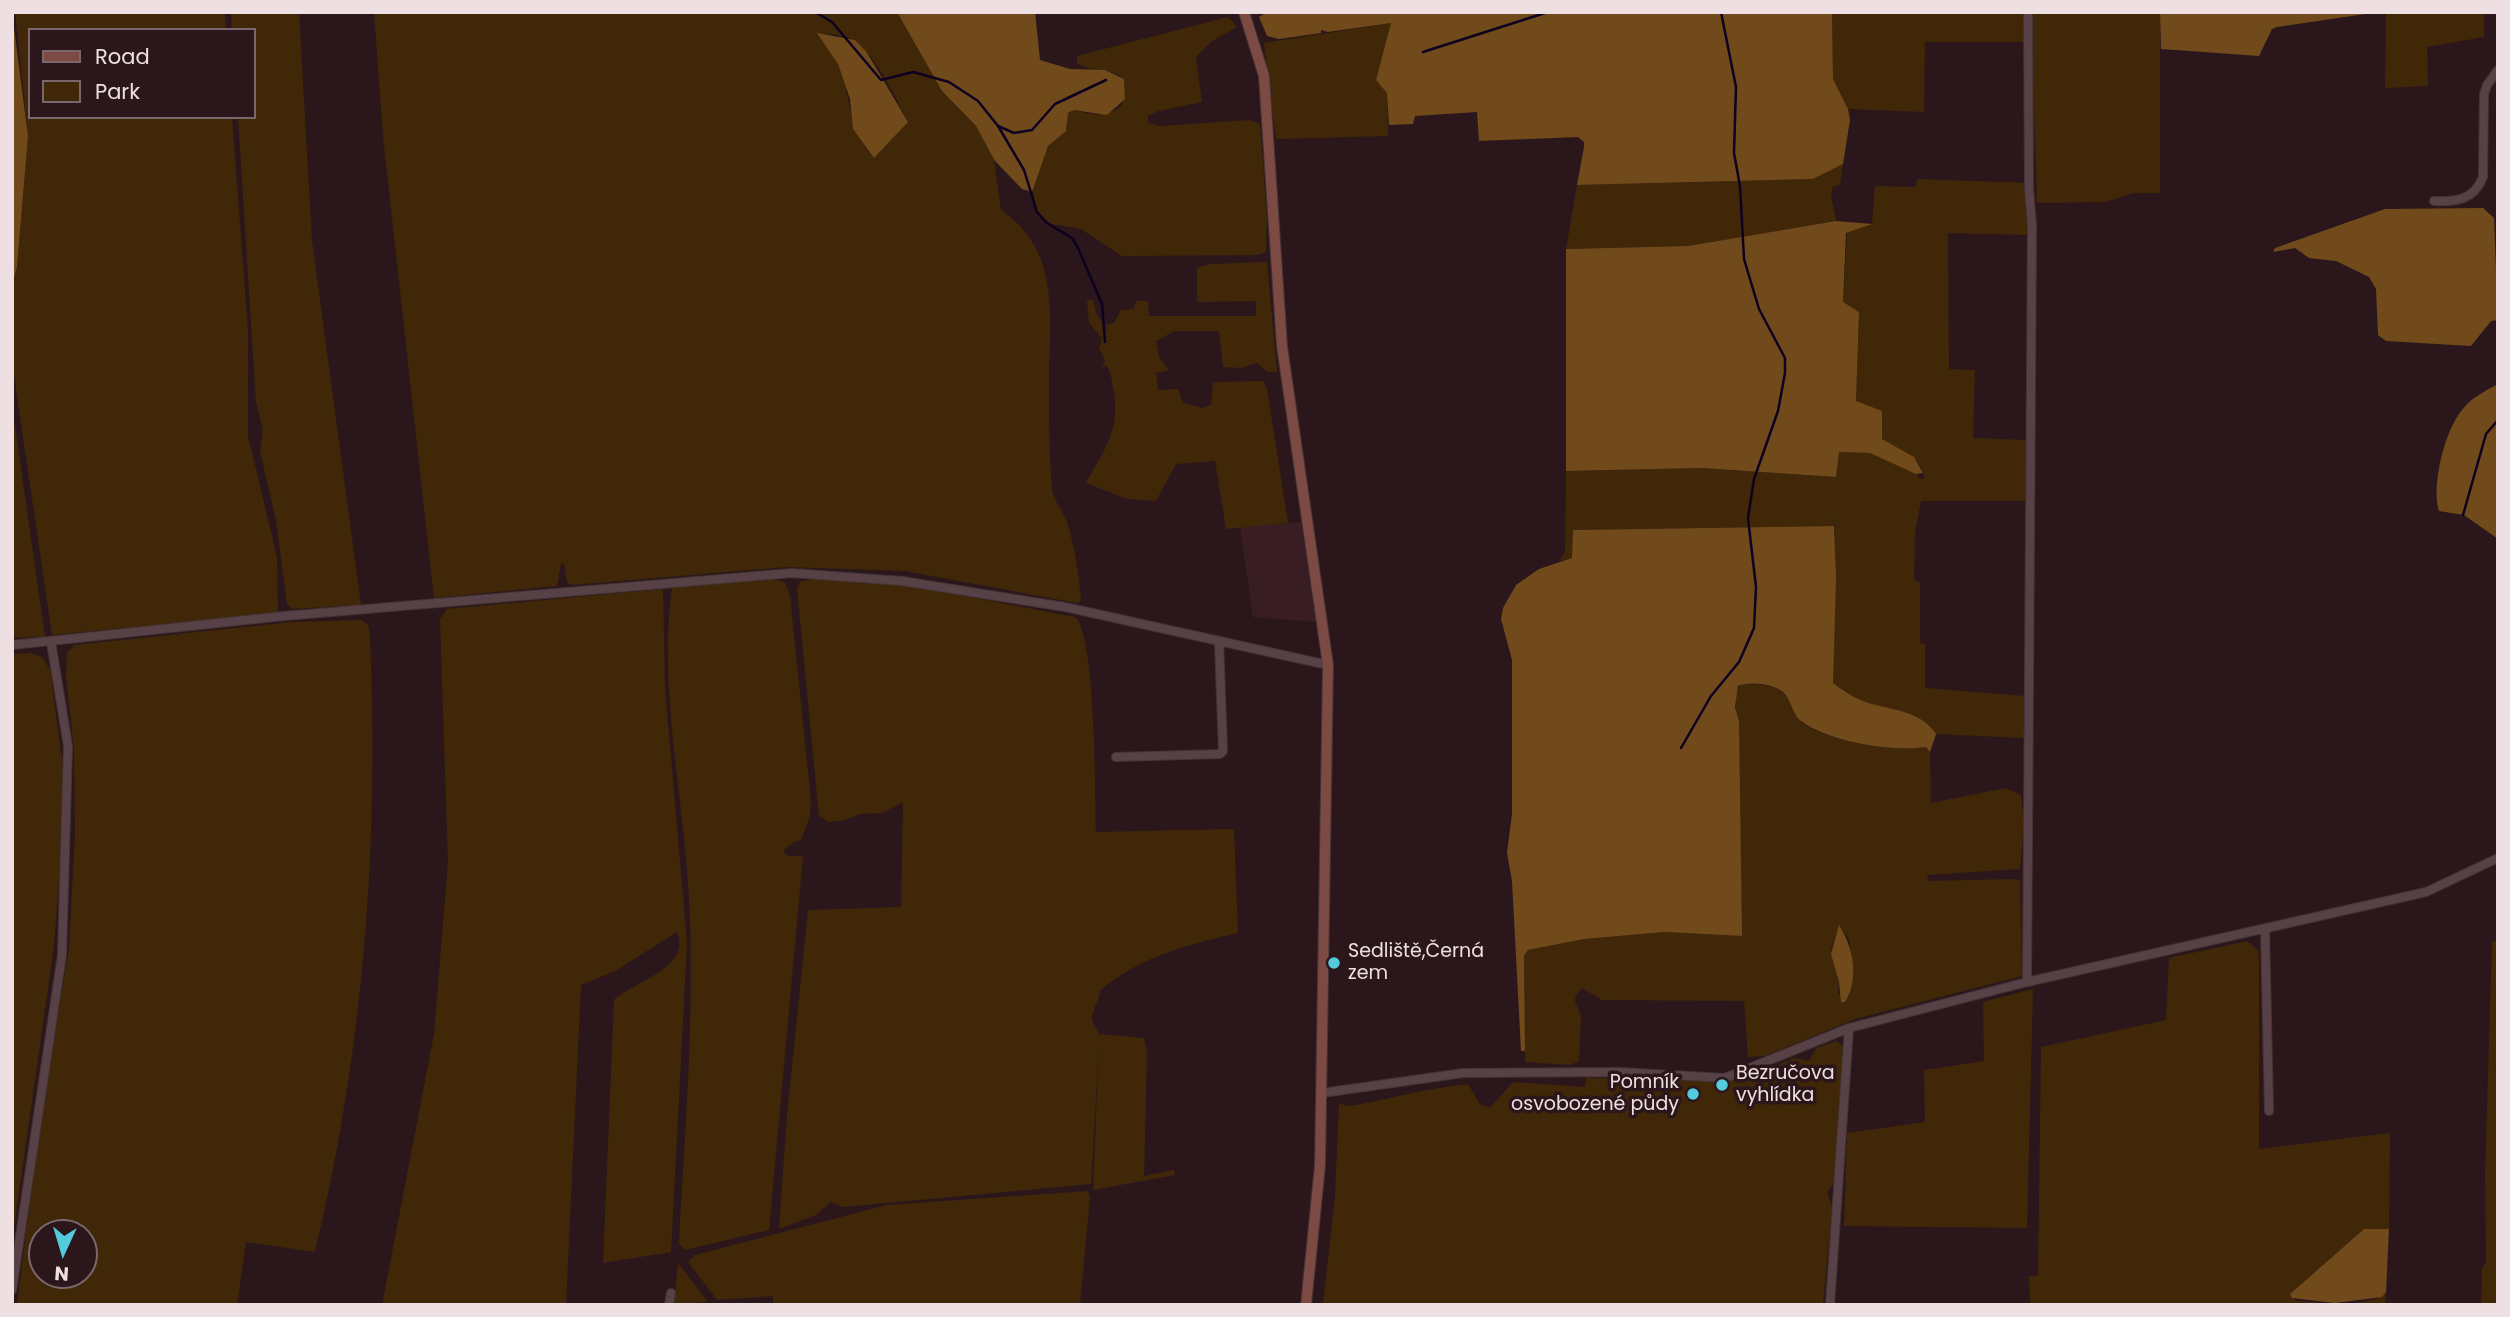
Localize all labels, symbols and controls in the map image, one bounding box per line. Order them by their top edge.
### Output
legend [28,28,256,119]
text: Road [95,42,150,71]
text: Park [95,77,140,106]
place label: Sedliště,Černá zem [1348,941,1484,985]
marker: Sedliště,Černá zem [1326,955,1342,971]
place label: Bezručova vyhlídka [1736,1063,1835,1107]
place label: Pomník osvobozené půdy [1511,1072,1679,1116]
marker: Bezručova vyhlídka [1714,1077,1730,1093]
marker: Pomník osvobozené půdy [1685,1086,1701,1102]
north arrow [28,1219,98,1289]
text: N [54,1259,70,1287]

